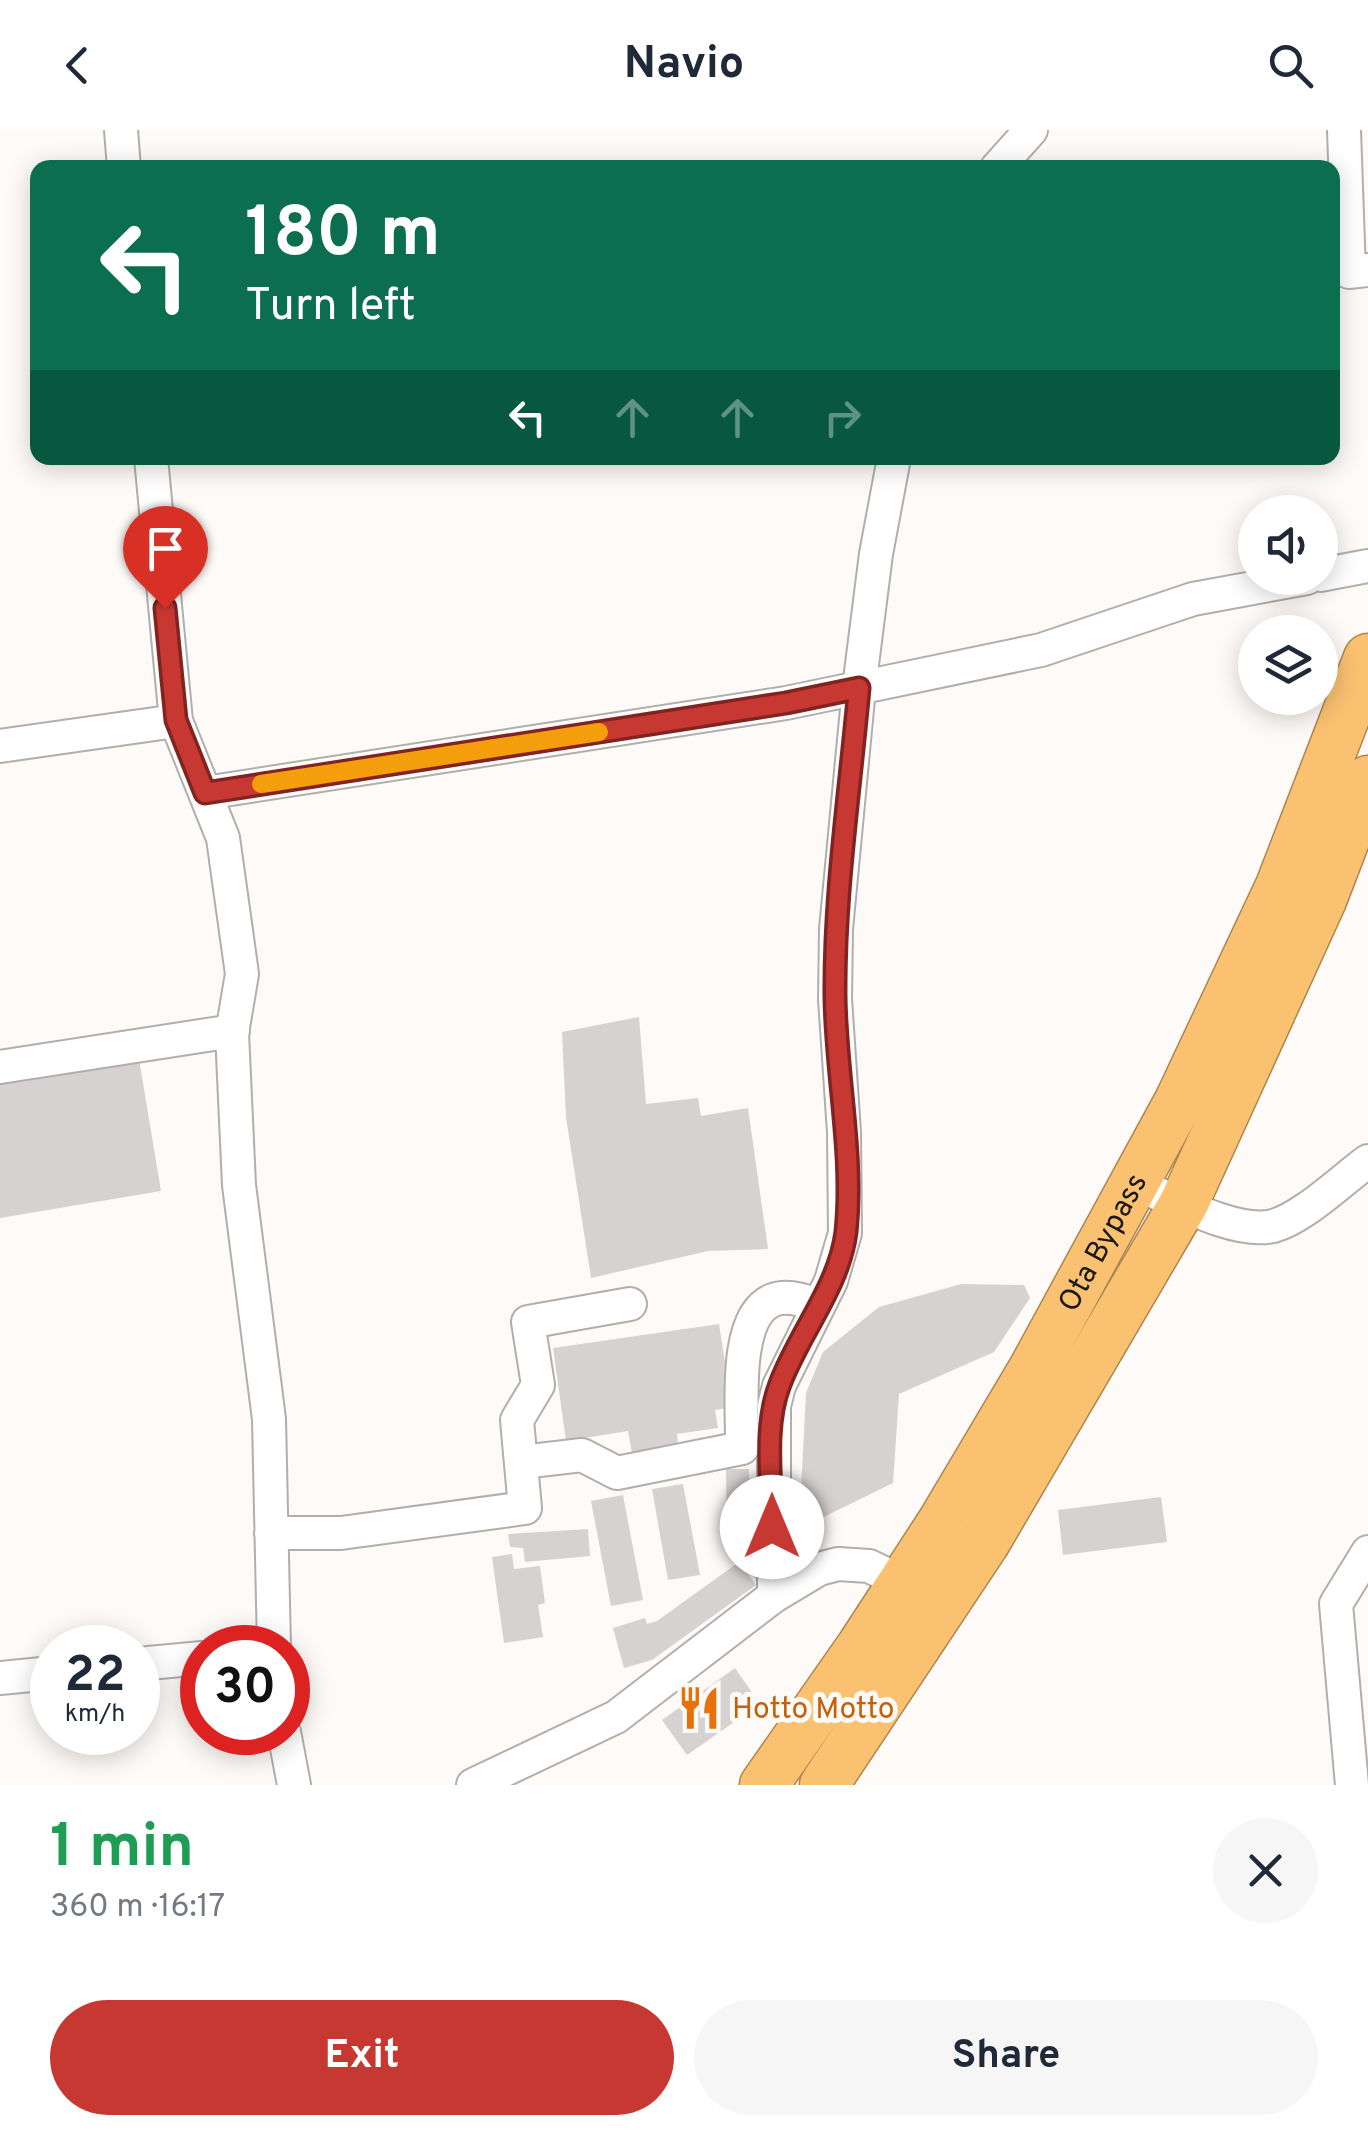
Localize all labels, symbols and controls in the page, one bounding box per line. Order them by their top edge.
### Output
text: Navio [624,37,744,94]
icon: back [50,38,105,93]
icon: search [1263,38,1318,93]
text: 180 m [245,192,441,281]
icon: left [80,200,210,330]
text: Turn left [245,279,416,336]
icon: left [500,390,555,445]
icon: ahead [605,390,660,445]
icon: ahead [710,390,765,445]
icon: right [815,390,870,445]
map controls [1238,495,1338,715]
button: sound [1238,495,1338,595]
pin [123,506,208,609]
icon: arrive [138,521,193,576]
button: layers [1238,615,1338,715]
street label: Ota Bypass [1052,1168,1157,1319]
position arrow [720,1475,824,1579]
speed limit sign: 30 [180,1625,310,1755]
text: 22 [64,1646,126,1709]
restaurant icon: Hotto Motto [675,1684,723,1732]
place label: Hotto Motto [732,1692,895,1729]
text: km/h [65,1699,125,1731]
text: 1 min [50,1812,194,1888]
button: close [1213,1818,1318,1923]
text: 360 m · 16:17 [50,1888,225,1928]
button: Exit [50,2000,674,2115]
button: Share [694,2000,1318,2115]

